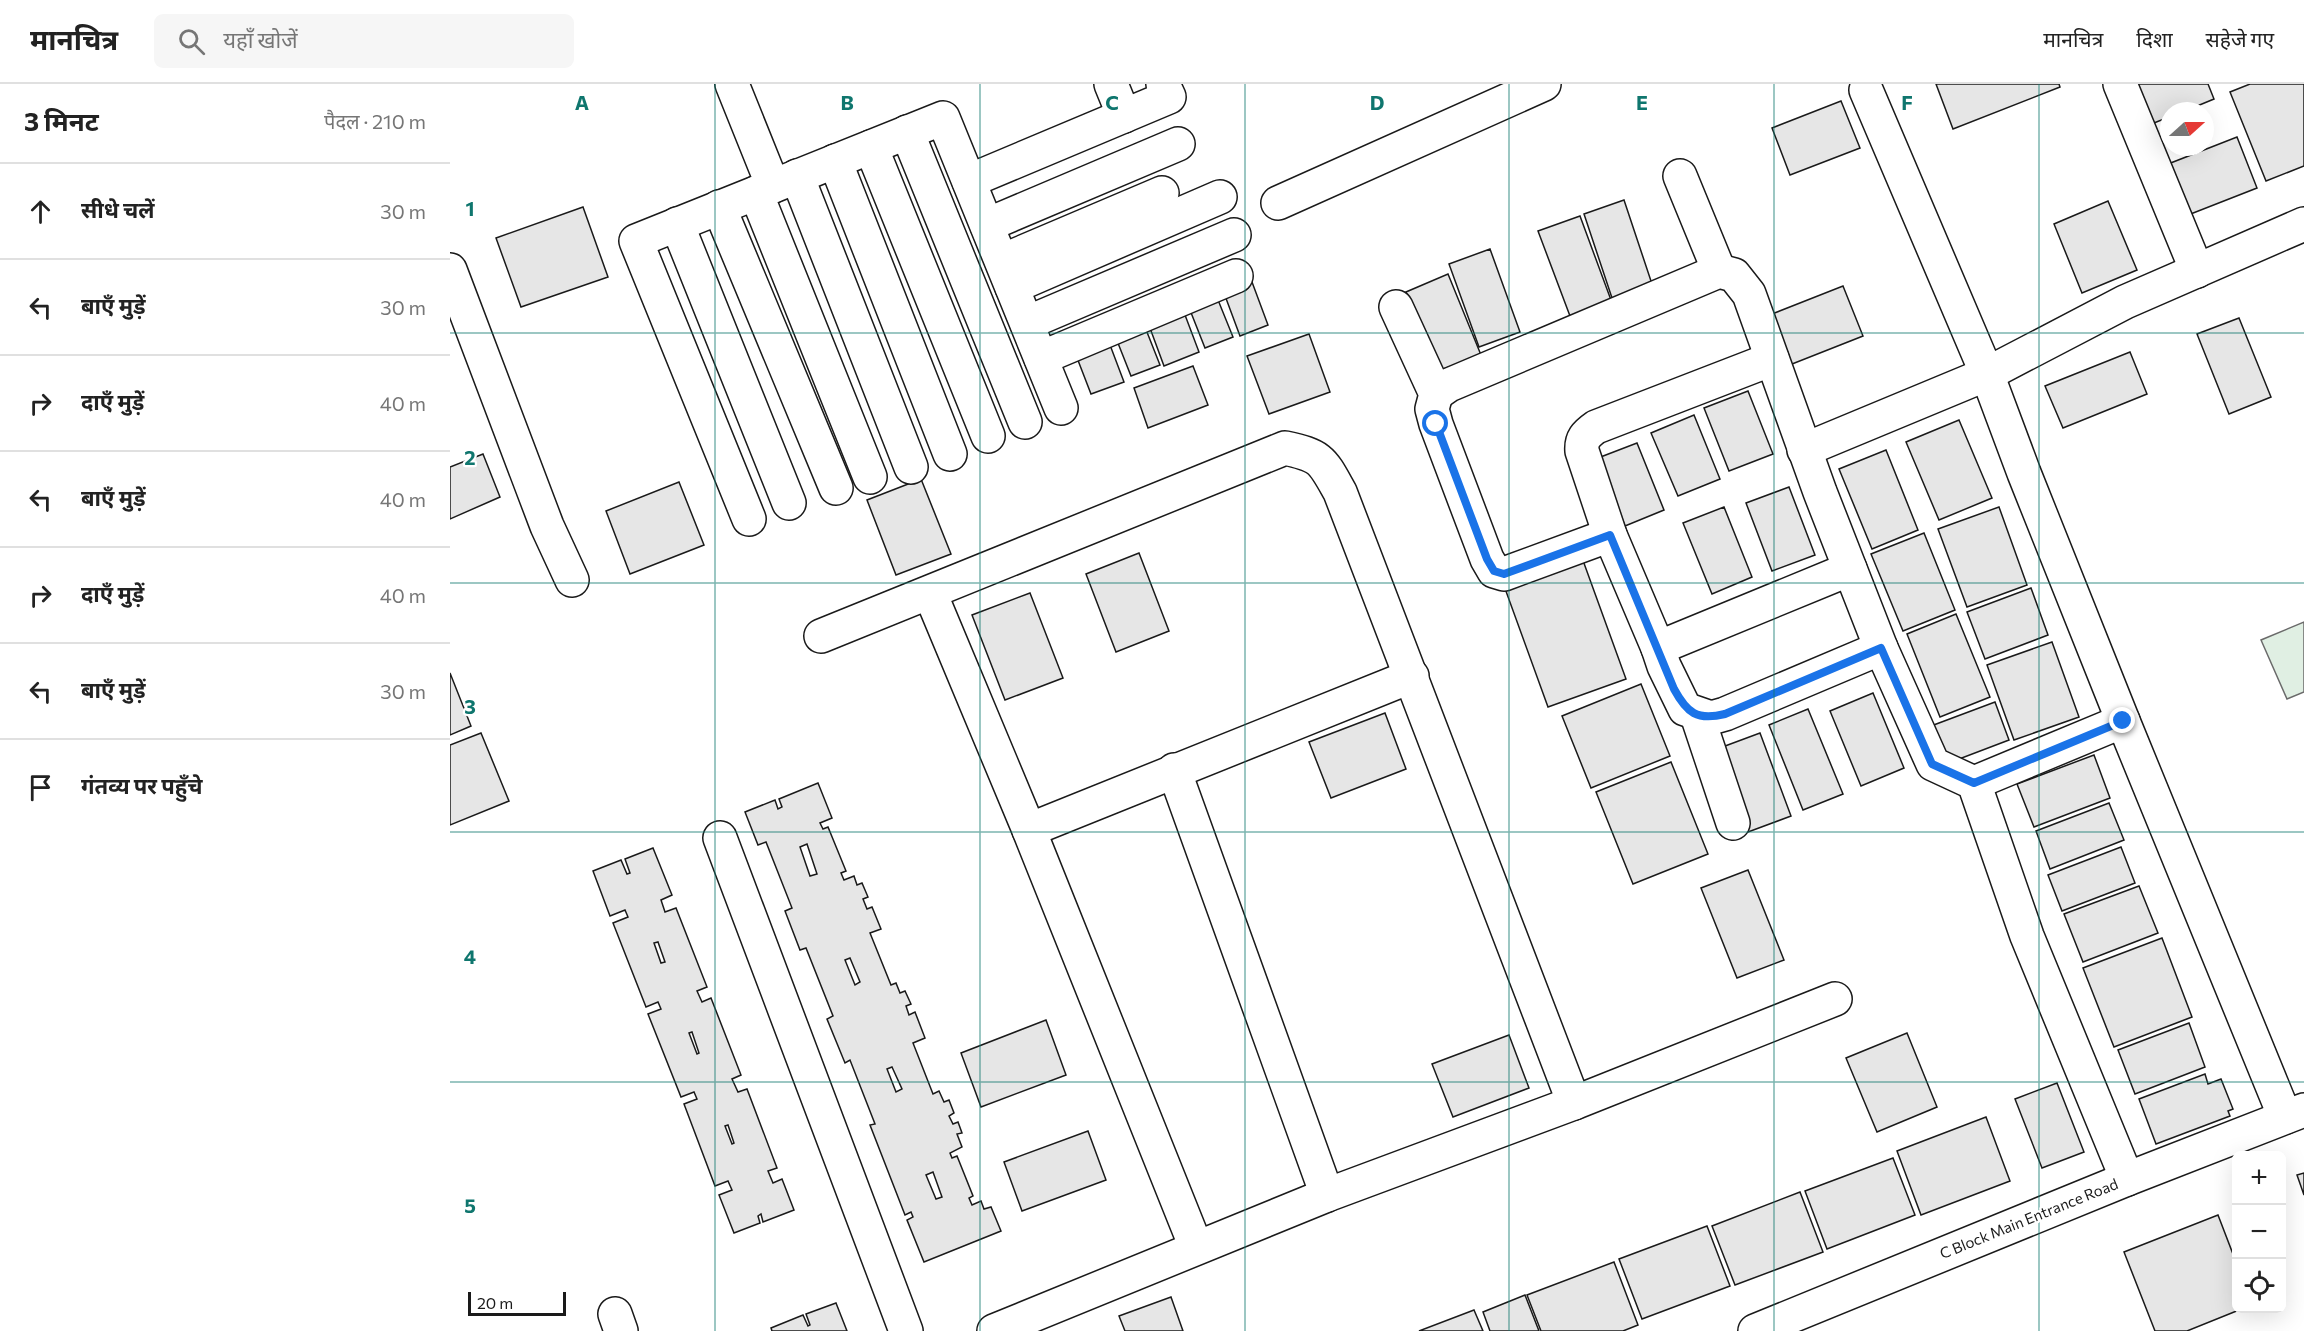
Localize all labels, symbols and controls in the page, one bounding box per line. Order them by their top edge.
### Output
search box [154,14,574,68]
text: मानचित्र [30,22,118,56]
icon: search [175,25,208,58]
text: यहाँ खोजें [223,26,298,53]
text: मानचित्र [2043,26,2103,51]
text: दिशा [2136,26,2173,51]
text: सहेजे गए [2206,26,2274,51]
text: A [575,90,589,114]
text: B [840,90,854,114]
text: C [1105,90,1119,114]
text: D [1370,90,1384,114]
text: E [1636,90,1648,114]
text: F [1901,90,1913,114]
north arrow [2160,102,2214,156]
text: 3 मिनट [24,105,99,136]
text: पैदल · 210 m [324,109,426,133]
icon: ahead [24,195,57,228]
text: सीधे चलें [81,196,155,223]
text: 1 [465,196,475,220]
text: 30 m [380,199,426,223]
icon: left [24,291,57,324]
text: बाएँ मुड़ें [81,292,146,319]
text: 30 m [380,295,426,319]
icon: right [24,387,57,420]
text: दाएँ मुड़ें [81,388,144,415]
text: 40 m [380,391,426,415]
route start [1422,410,1448,436]
text: 2 [464,445,476,469]
icon: left [24,483,57,516]
text: बाएँ मुड़ें [81,484,146,511]
text: 40 m [380,487,426,511]
icon: right [24,579,57,612]
text: दाएँ मुड़ें [81,580,144,607]
text: 40 m [380,583,426,607]
icon: left [24,675,57,708]
text: बाएँ मुड़ें [81,676,146,703]
text: 30 m [380,679,426,703]
text: 3 [464,694,476,718]
route end [2109,707,2135,733]
icon: arrive [24,771,57,804]
text: गंतव्य पर पहुँचे [81,772,203,799]
text: 4 [464,944,476,968]
map controls [2232,1151,2286,1313]
button: + [2232,1151,2286,1205]
street label: C Block Main Entrance Road [1937,1174,2120,1262]
text: 5 [464,1193,476,1217]
button: − [2232,1205,2286,1259]
button: locate [2232,1259,2286,1313]
scale bar [468,1289,566,1316]
text: 20 m [477,1293,513,1312]

